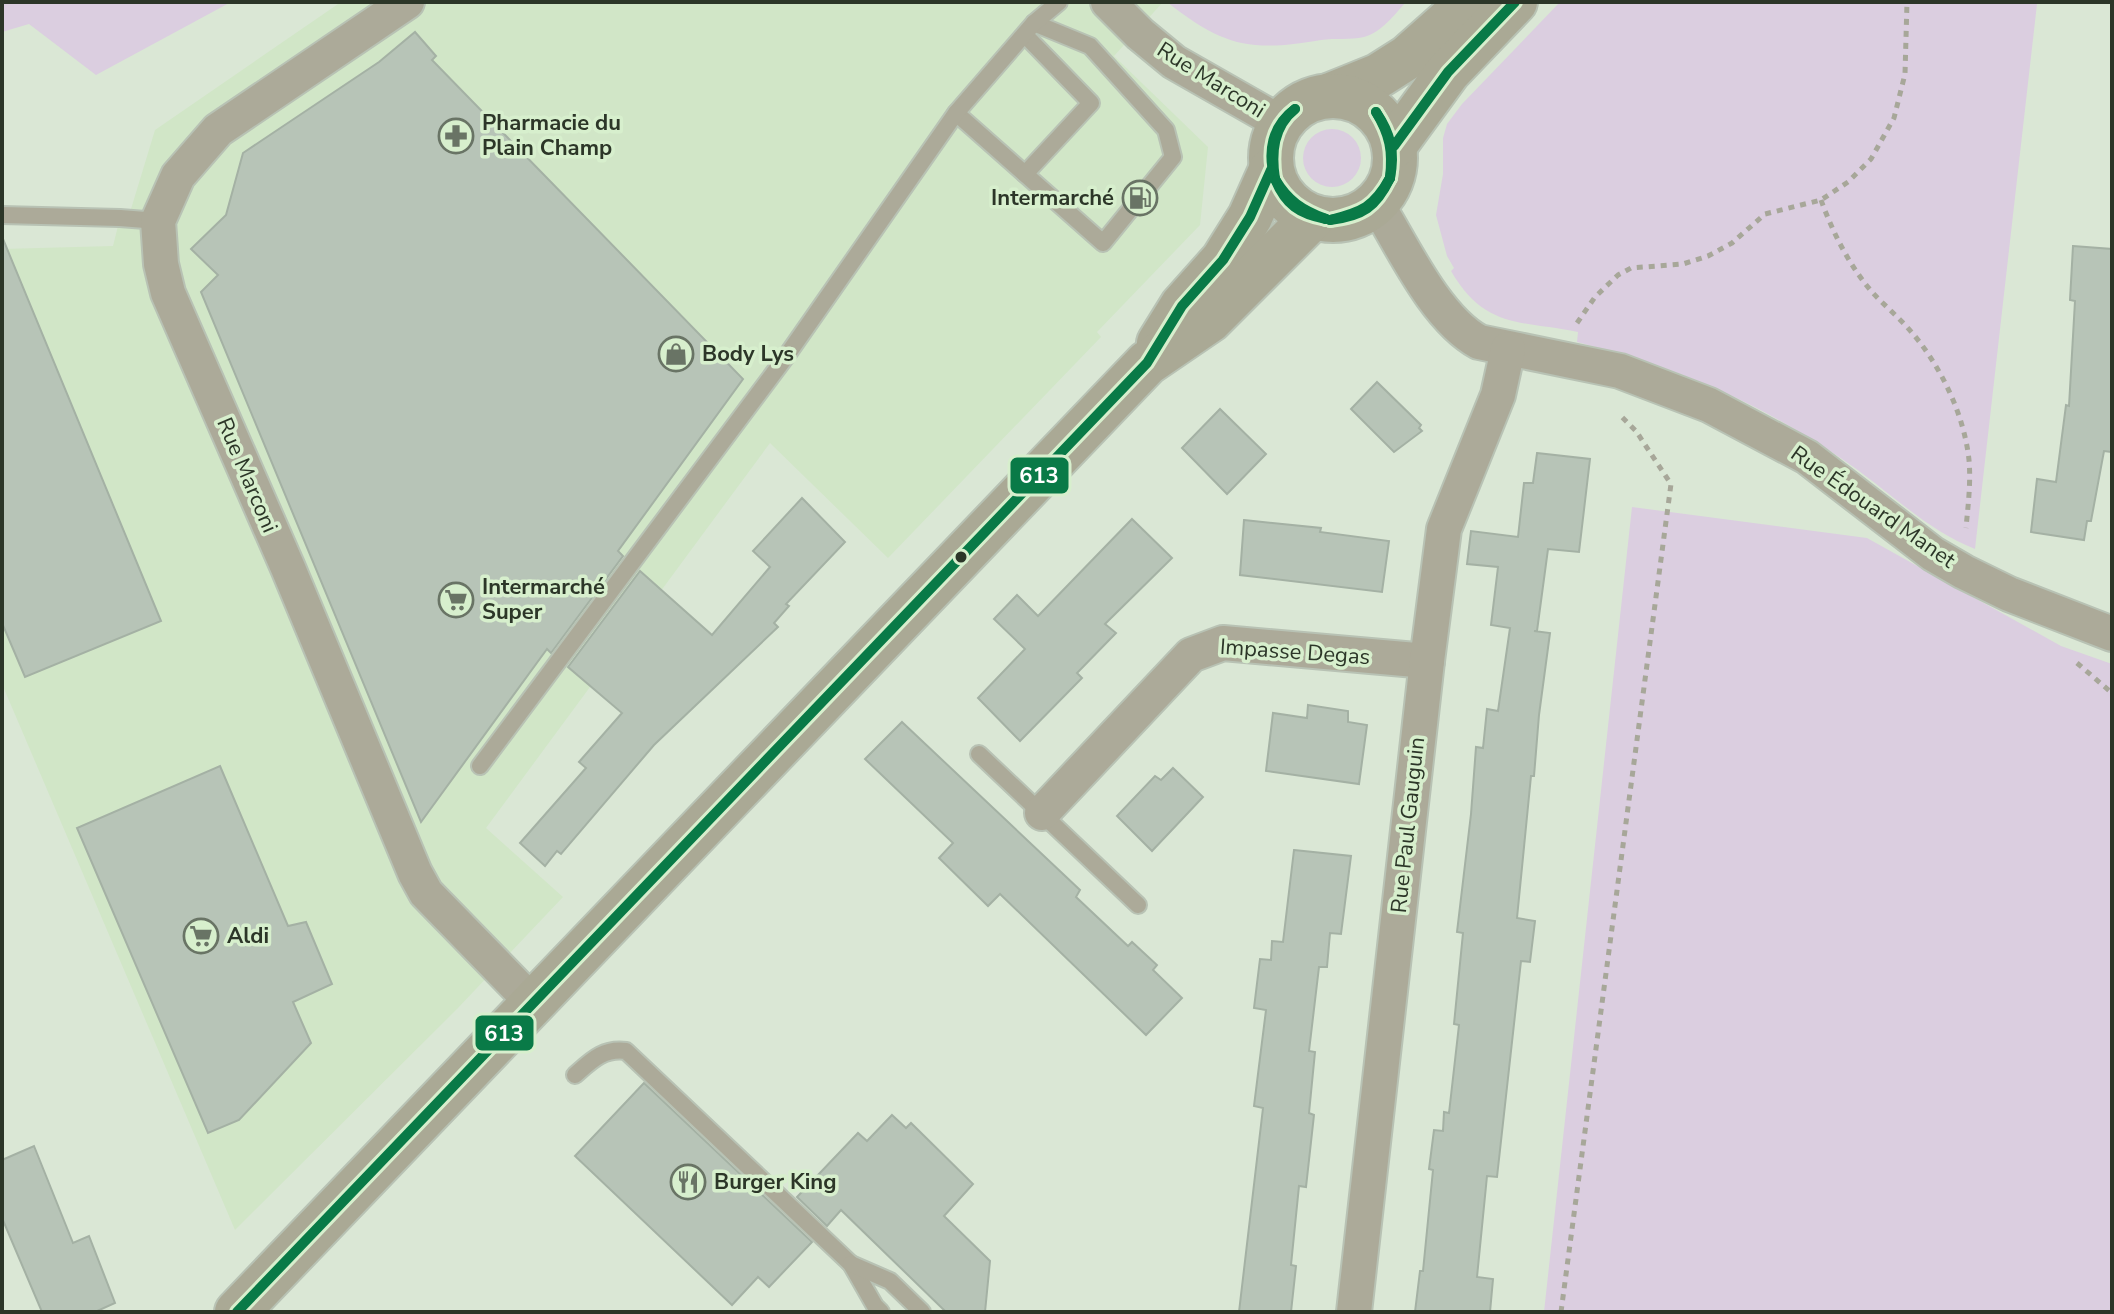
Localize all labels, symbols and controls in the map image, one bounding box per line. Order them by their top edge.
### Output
street label: Rue Marconi [1151,35,1271,125]
place label: Pharmacie du Plain Champ [482,108,621,163]
pharmacy icon: Pharmacie du Plain Champ [437,117,475,155]
fuel station icon: Intermarché [1121,179,1159,217]
place label: Intermarché [991,183,1114,213]
shop icon: Body Lys [657,335,695,373]
place label: Body Lys [702,339,794,369]
street label: Rue Marconi [209,413,285,537]
street label: Rue Édouard Manet [1785,439,1962,575]
line badge: 613 [1009,456,1070,495]
text: 613 [1019,461,1059,491]
unlabelled marker [953,549,969,565]
place label: Intermarché Super [482,572,605,627]
supermarket icon: Intermarché Super [437,581,475,619]
street label: Impasse Degas [1219,632,1371,672]
street label: Rue Paul Gauguin [1384,736,1432,914]
supermarket icon: Aldi [182,917,220,955]
place label: Aldi [227,921,269,951]
line badge: 613 [474,1014,535,1052]
text: 613 [484,1019,524,1049]
restaurant icon: Burger King [669,1163,707,1201]
place label: Burger King [714,1167,836,1197]

